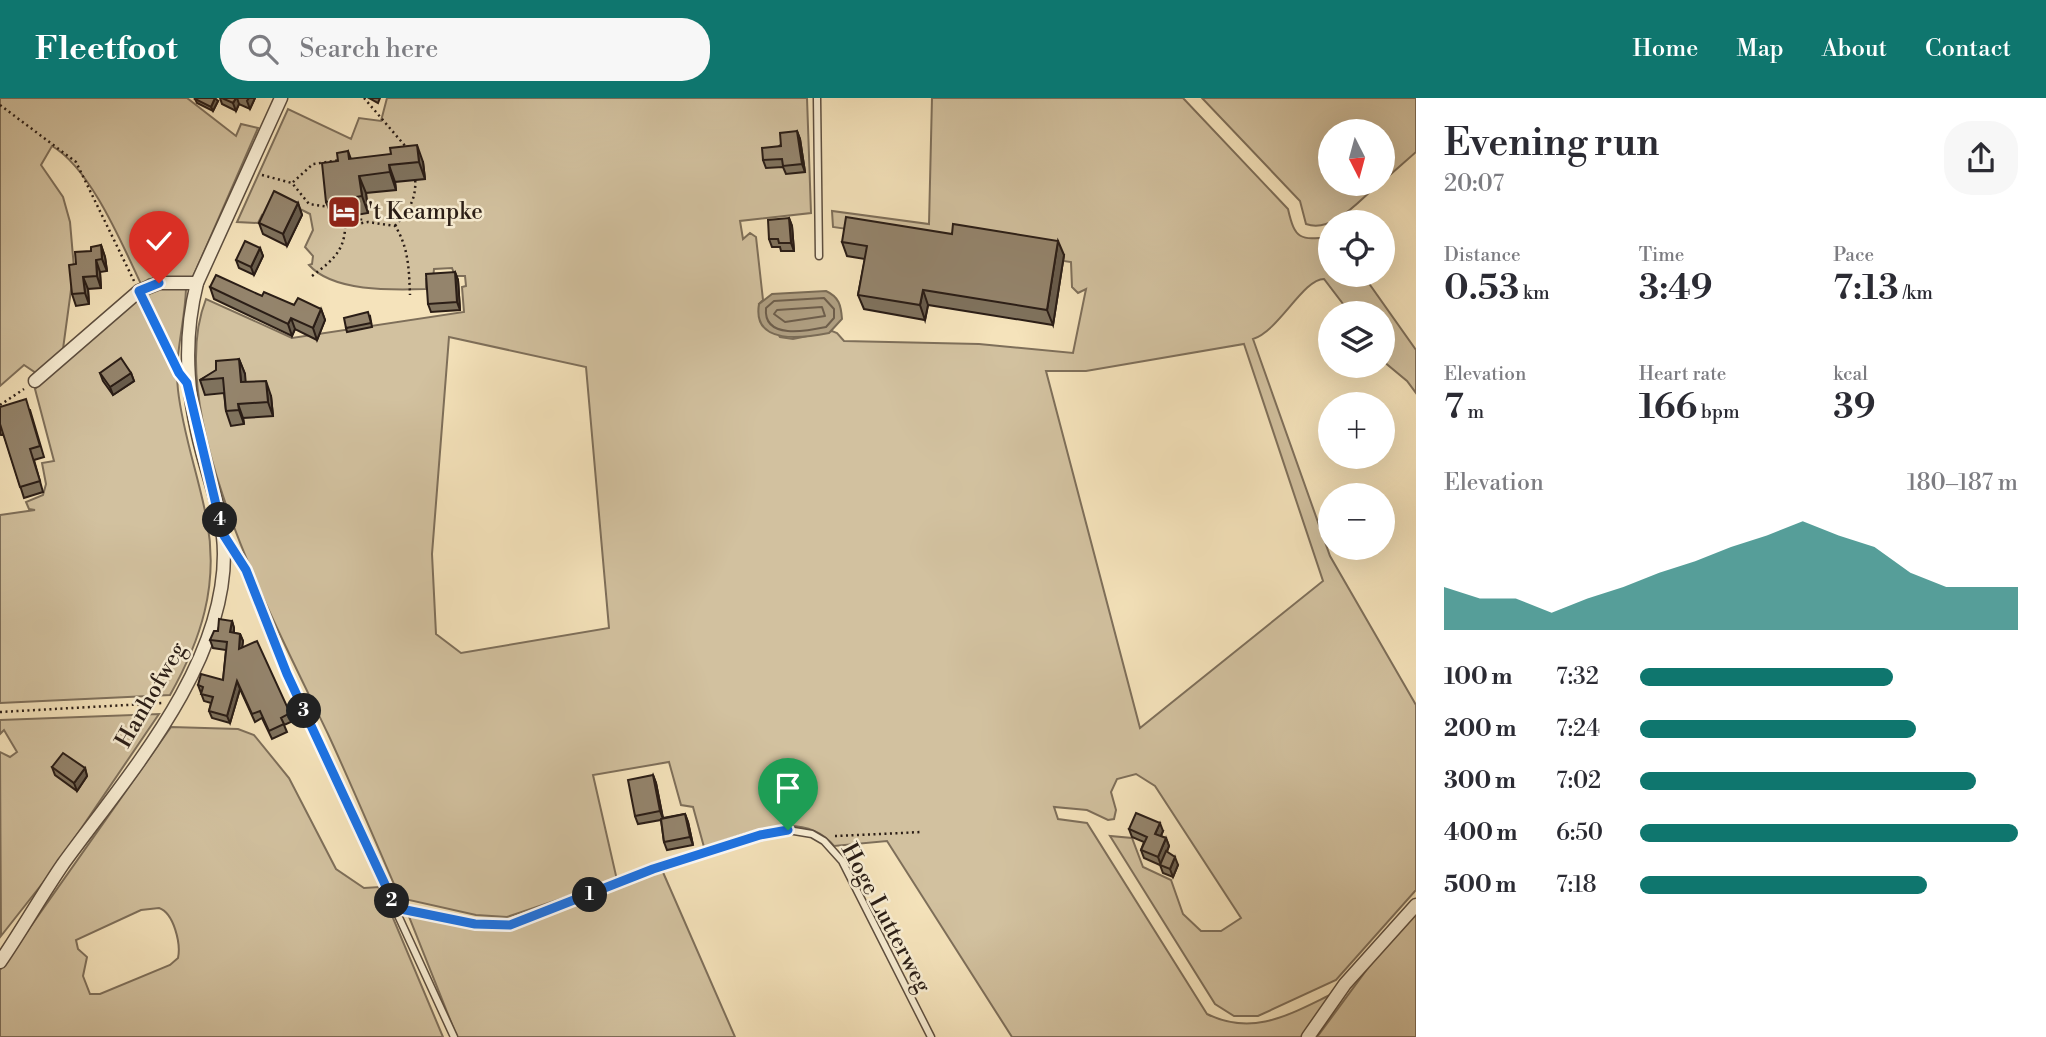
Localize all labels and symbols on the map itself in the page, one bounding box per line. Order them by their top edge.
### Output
north arrow [1318,119,1395,196]
hotel icon: 't Keampke [325,193,363,231]
place label: 't Keampke [368,198,483,226]
pin [129,211,189,283]
pin: 4 [202,502,238,538]
street label: Hanhofweg [109,637,193,753]
pin: 3 [286,694,322,728]
pin [758,758,818,830]
street label: Hoge Lutterweg [835,838,937,998]
pin: 1 [572,878,608,912]
pin: 2 [374,884,410,918]

